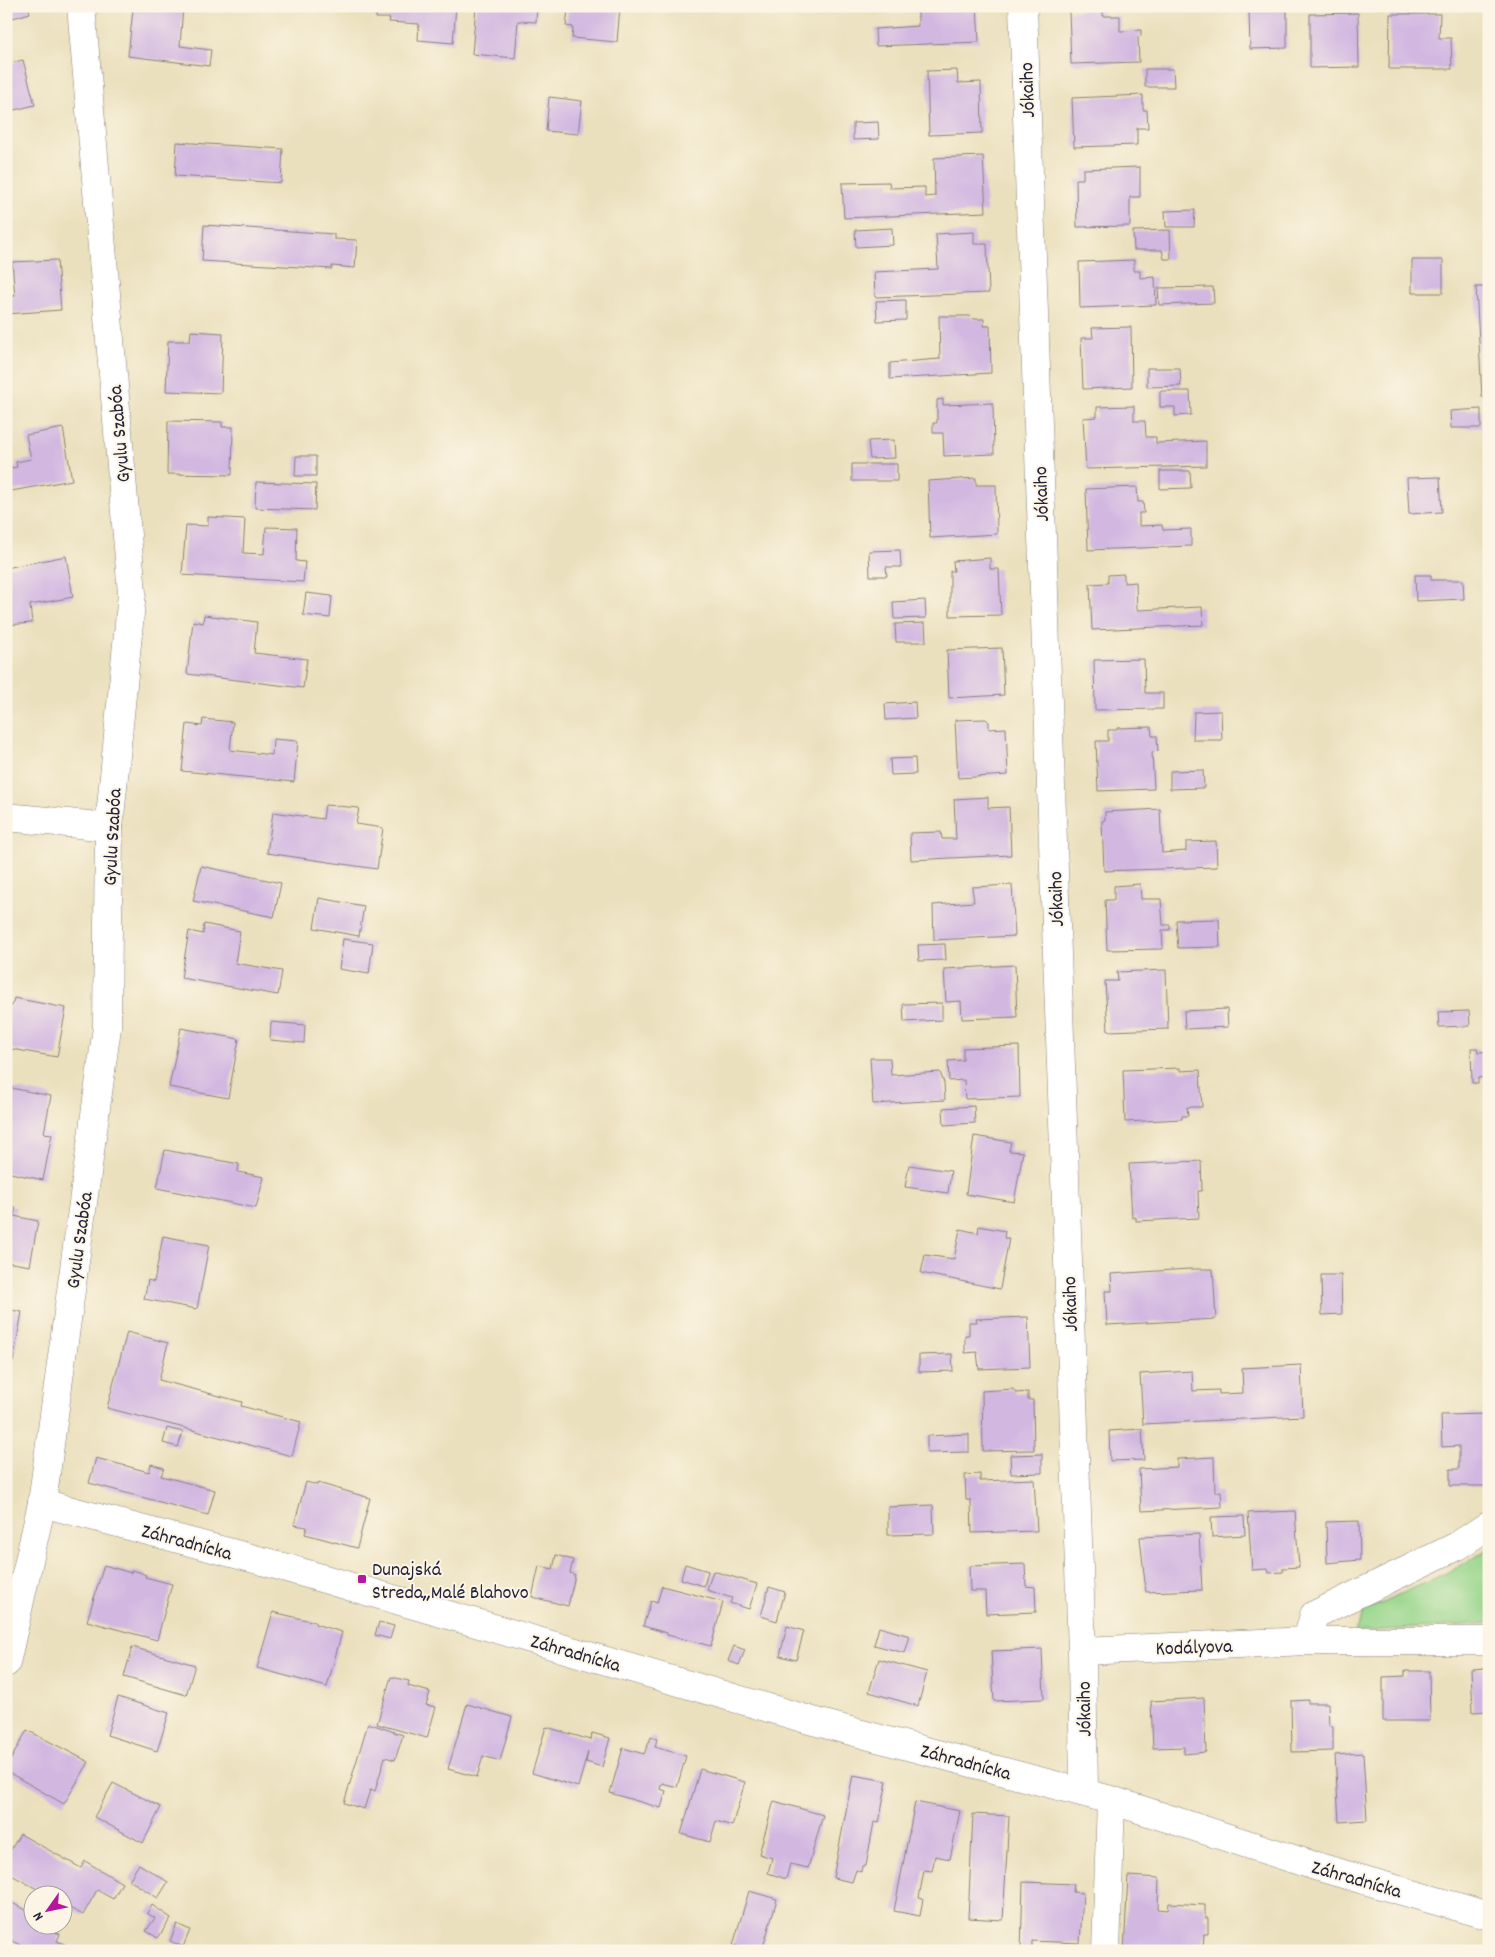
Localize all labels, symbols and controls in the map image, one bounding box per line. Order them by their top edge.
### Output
street label: Jókaiho [1014,62,1044,118]
street label: Gyulu Szabóa [103,383,139,484]
street label: Jókaiho [1028,466,1058,522]
street label: Gyulu Szabóa [97,787,131,887]
street label: Jókaiho [1043,871,1073,927]
street label: Gyulu Szabóa [60,1190,102,1291]
street label: Jókaiho [1057,1276,1087,1332]
street label: Záhradnícka [138,1518,235,1570]
place label: Dunajská Streda,,Malé Blahovo [372,1557,529,1608]
marker: Dunajská Streda,,Malé Blahovo [356,1573,368,1585]
street label: Záhradnícka [527,1629,624,1681]
street label: Kodályova [1155,1634,1234,1664]
street label: Jókaiho [1072,1681,1100,1737]
street label: Záhradnícka [917,1738,1014,1790]
street label: Záhradnícka [1308,1855,1405,1907]
north arrow [22,1884,72,1934]
text: N [28,1908,49,1924]

